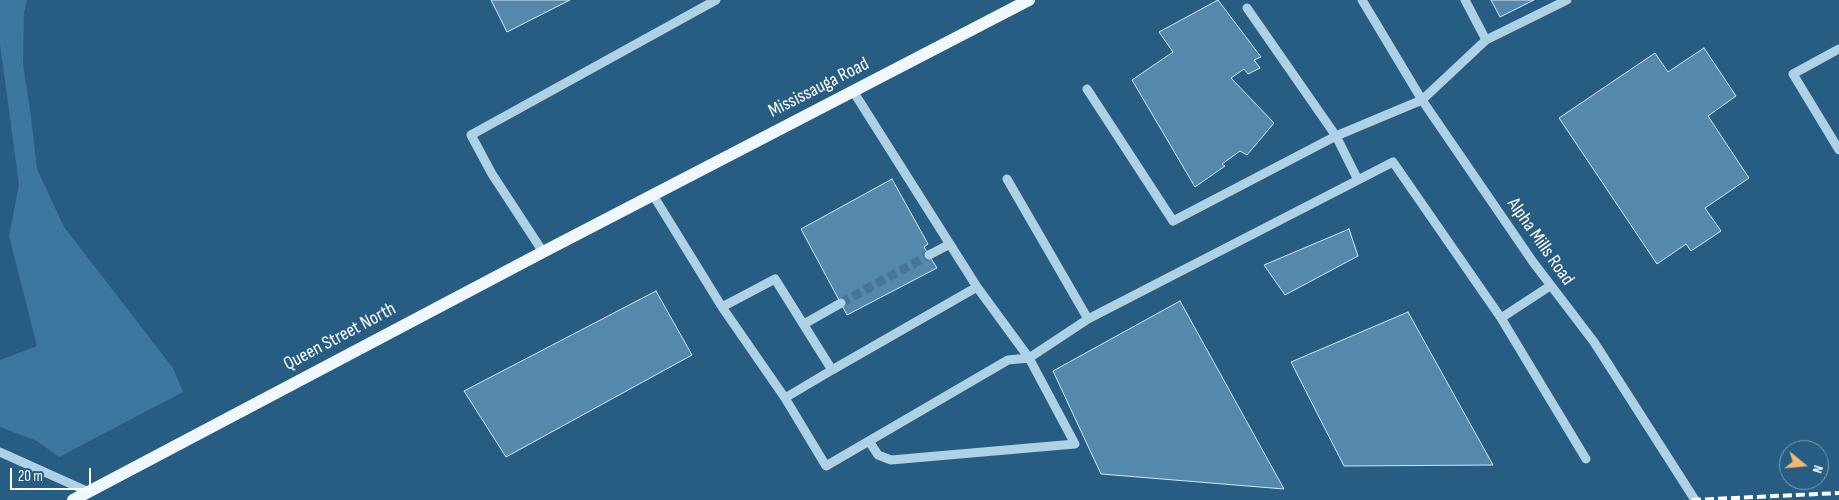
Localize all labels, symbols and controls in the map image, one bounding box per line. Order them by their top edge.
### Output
street label: Mississauga Road [765,53,873,123]
street label: Alpha Mills Road [1502,194,1578,290]
street label: Queen Street North [280,298,400,376]
north arrow [1779,440,1829,490]
scale bar [12,458,94,490]
text: N [1809,463,1827,475]
text: 20 m [18,467,43,486]

